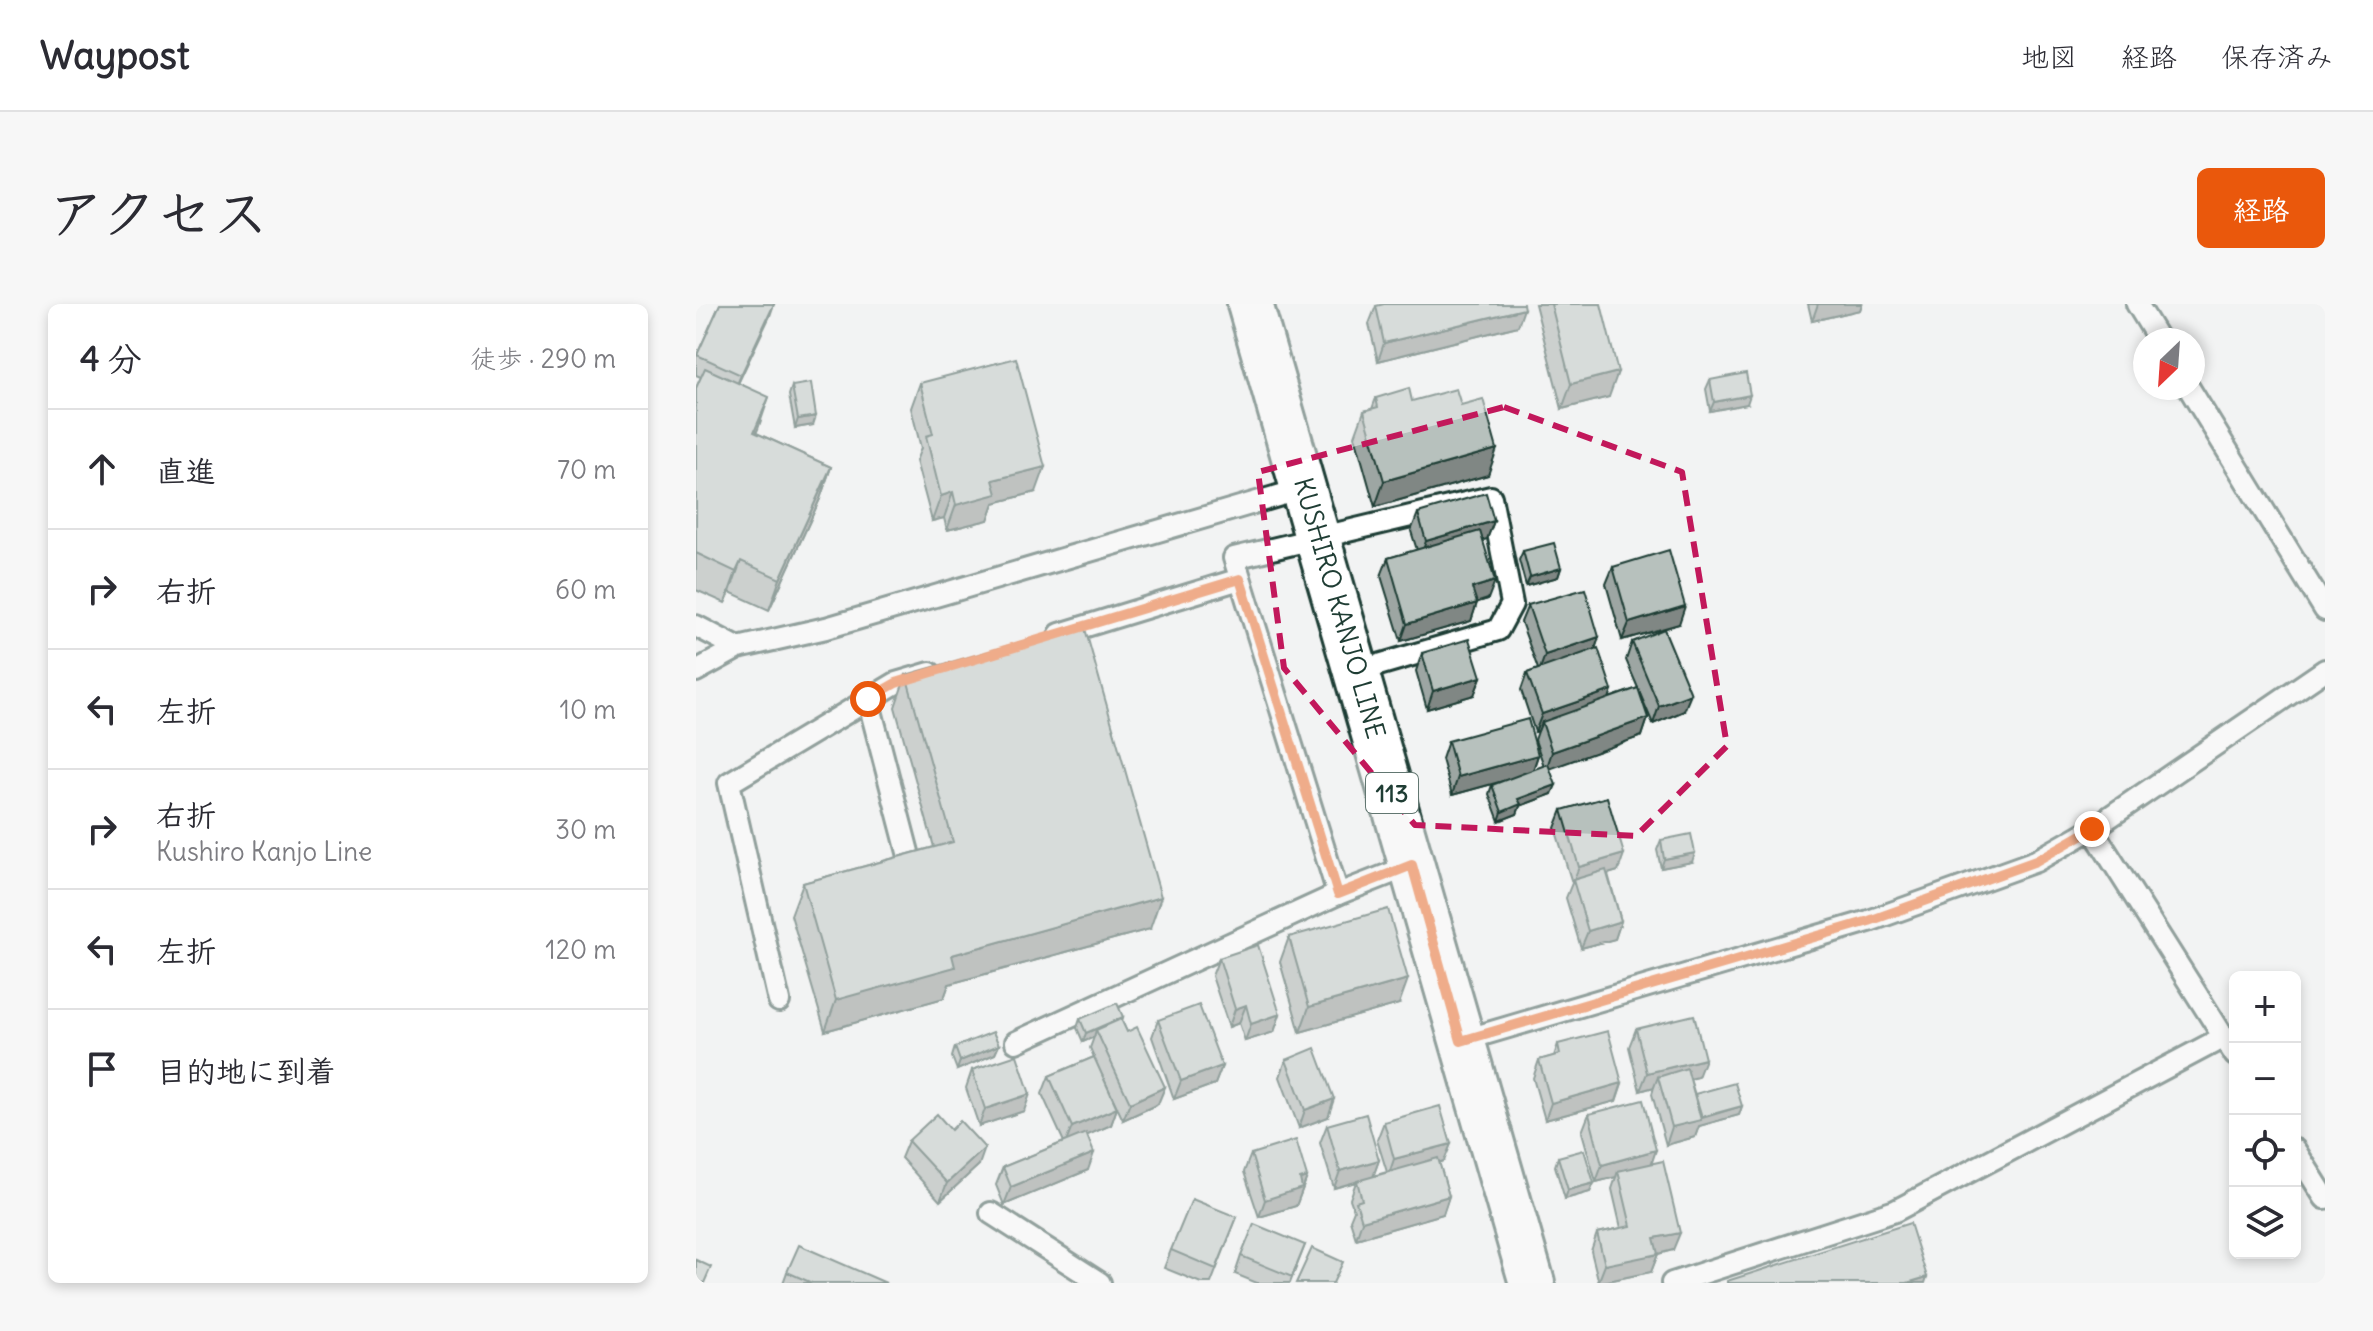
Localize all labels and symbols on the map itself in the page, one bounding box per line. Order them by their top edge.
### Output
north arrow [2133,328,2205,400]
street label: KUSHIRO KANJO LINE [1287,474,1393,742]
route start [850,681,886,717]
road number: 113 [1366,773,1418,813]
route end [2074,811,2110,847]

